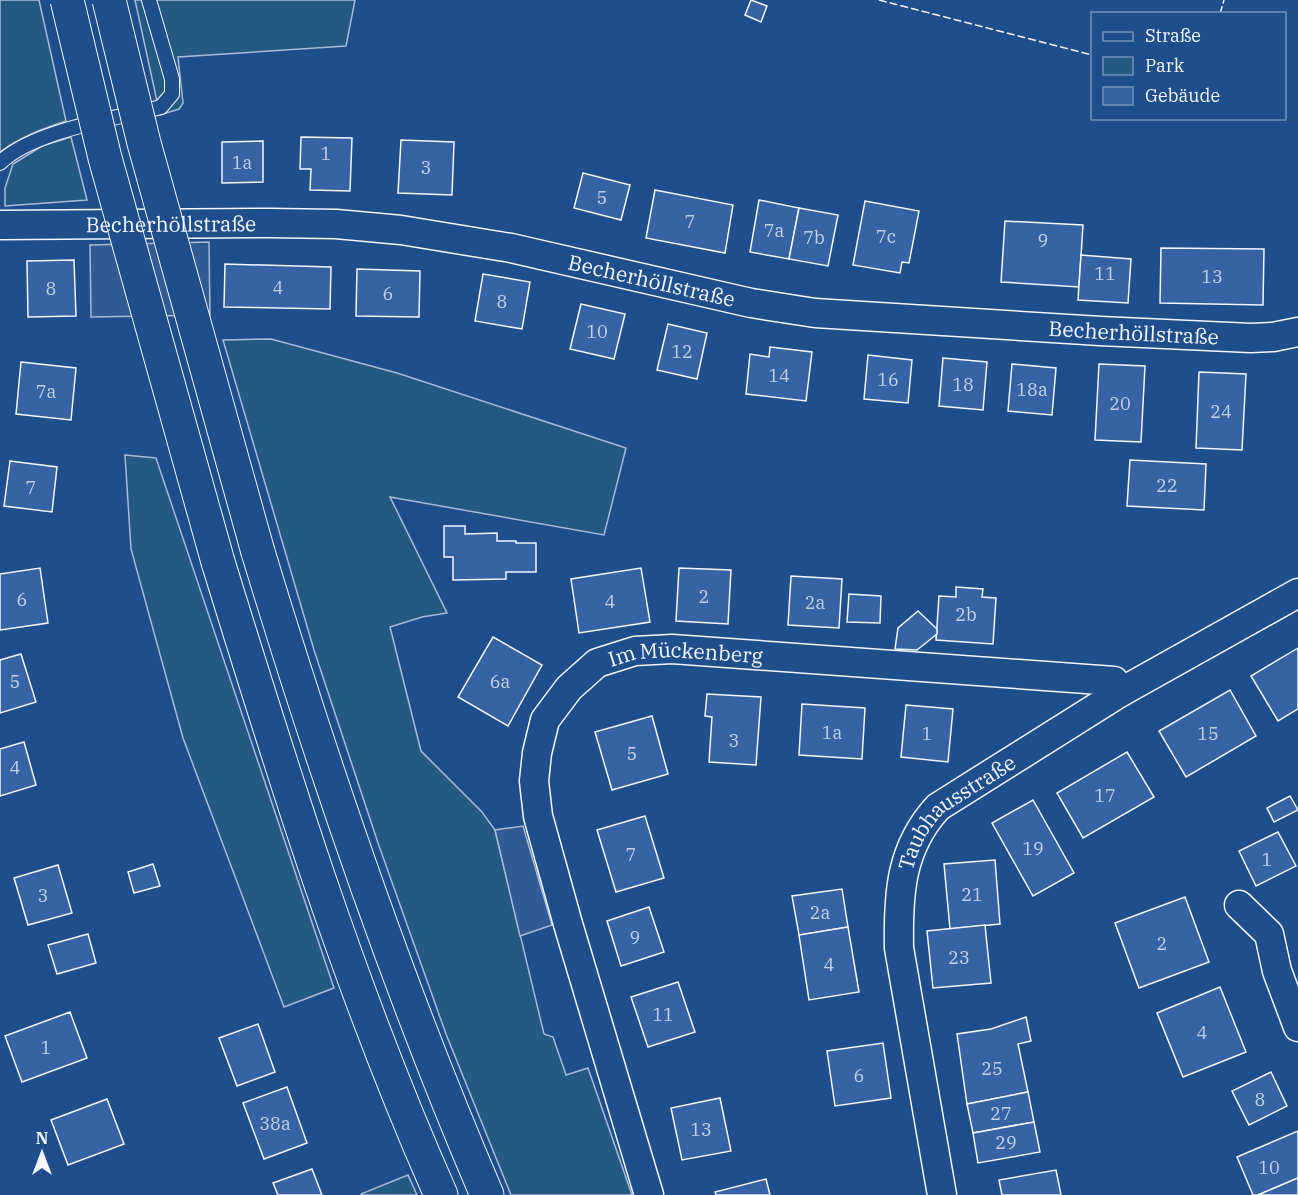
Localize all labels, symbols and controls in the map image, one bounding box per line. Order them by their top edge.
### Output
legend [1091,12,1286,120]
text: Straße [1145,24,1201,47]
text: Park [1145,54,1185,77]
text: Gebäude [1145,84,1220,107]
house number: 1 [321,142,331,165]
house number: 1a [232,151,252,174]
house number: 3 [421,156,431,179]
house number: 5 [597,186,607,209]
street label: Becherhöllstraße [86,209,256,238]
house number: 7 [685,210,695,233]
house number: 7a [764,219,784,242]
house number: 7c [876,225,896,248]
house number: 7b [803,226,825,249]
house number: 9 [1038,229,1048,252]
street label: Becherhöllstraße [565,248,738,313]
house number: 11 [1094,262,1116,285]
house number: 13 [1201,265,1223,288]
house number: 4 [273,276,283,299]
house number: 8 [46,277,56,300]
house number: 6 [383,282,393,305]
house number: 8 [497,290,507,313]
street label: Becherhöllstraße [1048,314,1219,350]
house number: 10 [586,320,608,343]
house number: 12 [671,340,693,363]
house number: 14 [768,364,790,387]
house number: 16 [877,368,899,391]
house number: 18 [952,373,974,396]
house number: 18a [1016,378,1048,401]
house number: 7a [36,380,56,403]
house number: 20 [1109,392,1131,415]
house number: 24 [1210,400,1232,423]
house number: 22 [1156,474,1178,497]
house number: 7 [26,476,36,499]
house number: 2 [699,585,709,608]
house number: 6 [17,588,27,611]
house number: 4 [605,590,615,613]
house number: 2a [805,591,825,614]
house number: 2b [955,603,977,626]
street label: Im Mückenberg [605,635,764,673]
house number: 5 [10,670,20,693]
house number: 6a [490,670,510,693]
house number: 1a [822,721,842,744]
house number: 1 [922,722,932,745]
house number: 15 [1197,722,1219,745]
house number: 3 [729,729,739,752]
house number: 5 [627,742,637,765]
street label: Taubhausstraße [891,748,1021,873]
house number: 4 [10,756,20,779]
house number: 17 [1094,784,1116,807]
house number: 19 [1022,837,1044,860]
house number: 7 [626,843,636,866]
house number: 1 [1262,848,1272,871]
house number: 21 [961,883,983,906]
house number: 3 [38,884,48,907]
house number: 2a [810,901,830,924]
house number: 9 [630,926,640,949]
house number: 2 [1157,932,1167,955]
house number: 23 [948,946,970,969]
house number: 4 [824,953,834,976]
house number: 11 [652,1003,674,1026]
house number: 4 [1197,1021,1207,1044]
house number: 1 [41,1036,51,1059]
house number: 25 [981,1057,1003,1080]
house number: 6 [854,1064,864,1087]
house number: 8 [1255,1088,1265,1111]
house number: 27 [990,1102,1012,1125]
house number: 38a [259,1112,291,1135]
house number: 13 [690,1118,712,1141]
north arrow [12,1123,72,1183]
text: N [36,1128,48,1148]
house number: 29 [995,1131,1017,1154]
house number: 10 [1258,1156,1280,1179]

